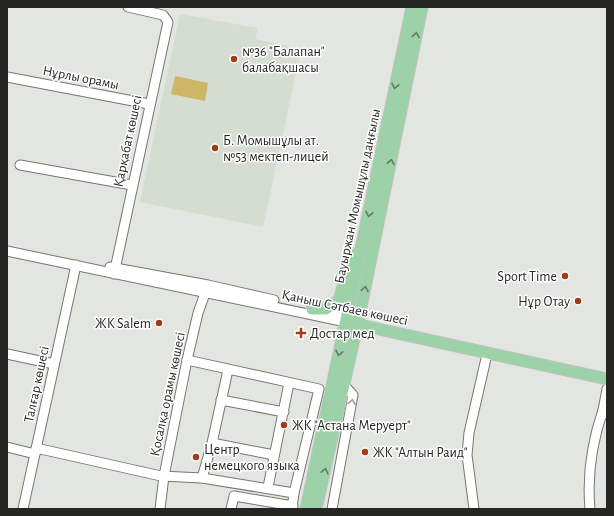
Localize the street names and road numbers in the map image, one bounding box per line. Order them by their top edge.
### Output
street label: Нұрлы орамы [41,64,120,92]
street label: Қарқабат көшесі [111,94,145,188]
street label: Бауыржан Момышұлы даңғылы [333,108,383,285]
street label: Қаныш Сәтбаев көшесі [280,288,409,328]
street label: Қосалқа орамы көшесі [148,331,188,458]
street label: Талғар көшесі [22,345,52,424]

